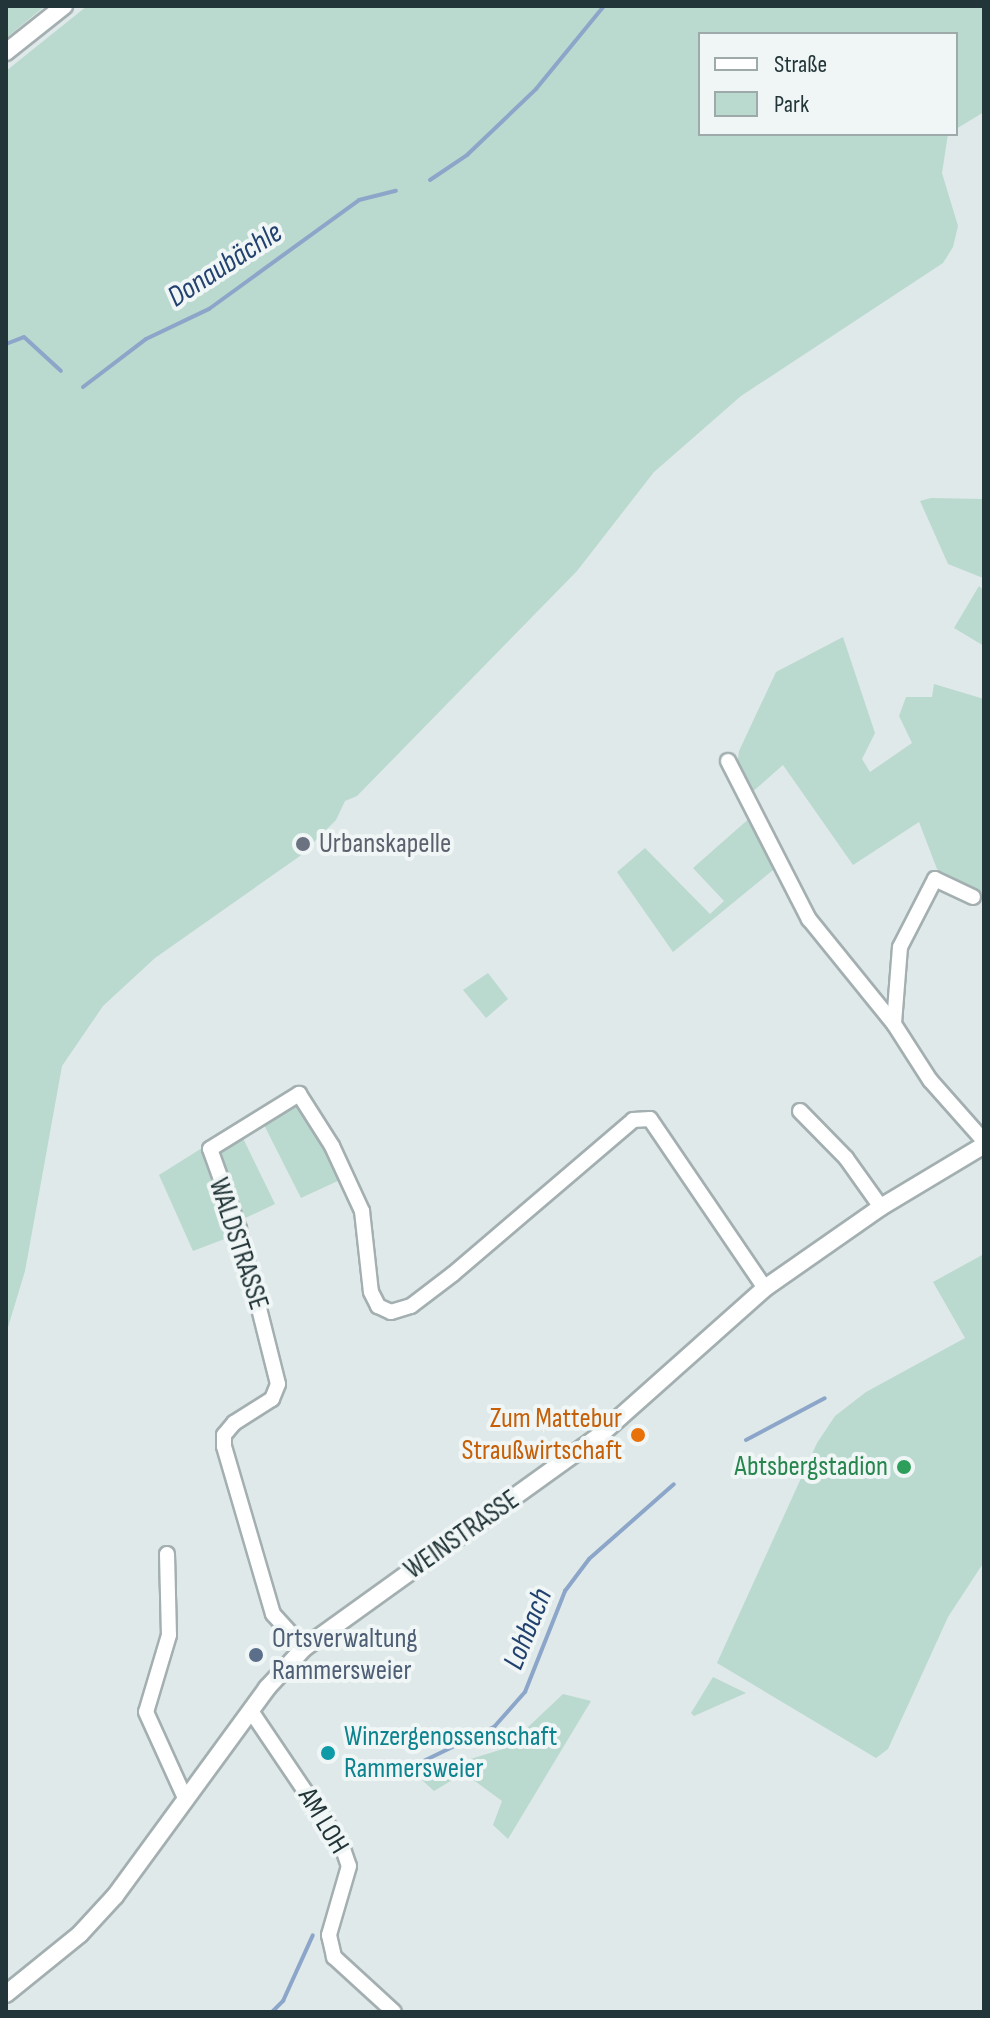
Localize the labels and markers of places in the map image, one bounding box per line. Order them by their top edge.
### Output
place label: Urbanskapelle [319,827,451,861]
marker: Urbanskapelle [294,835,312,853]
place label: Zum Mattebur Straußwirtschaft [462,1402,622,1468]
marker: Zum Mattebur Straußwirtschaft [629,1426,647,1444]
place label: Abtsbergstadion [735,1450,888,1484]
marker: Abtsbergstadion [895,1458,913,1476]
place label: Ortsverwaltung Rammersweier [272,1622,418,1688]
marker: Ortsverwaltung Rammersweier [247,1646,265,1664]
place label: Winzergenossenschaft Rammersweier [344,1720,557,1786]
marker: Winzergenossenschaft Rammersweier [319,1744,337,1762]

